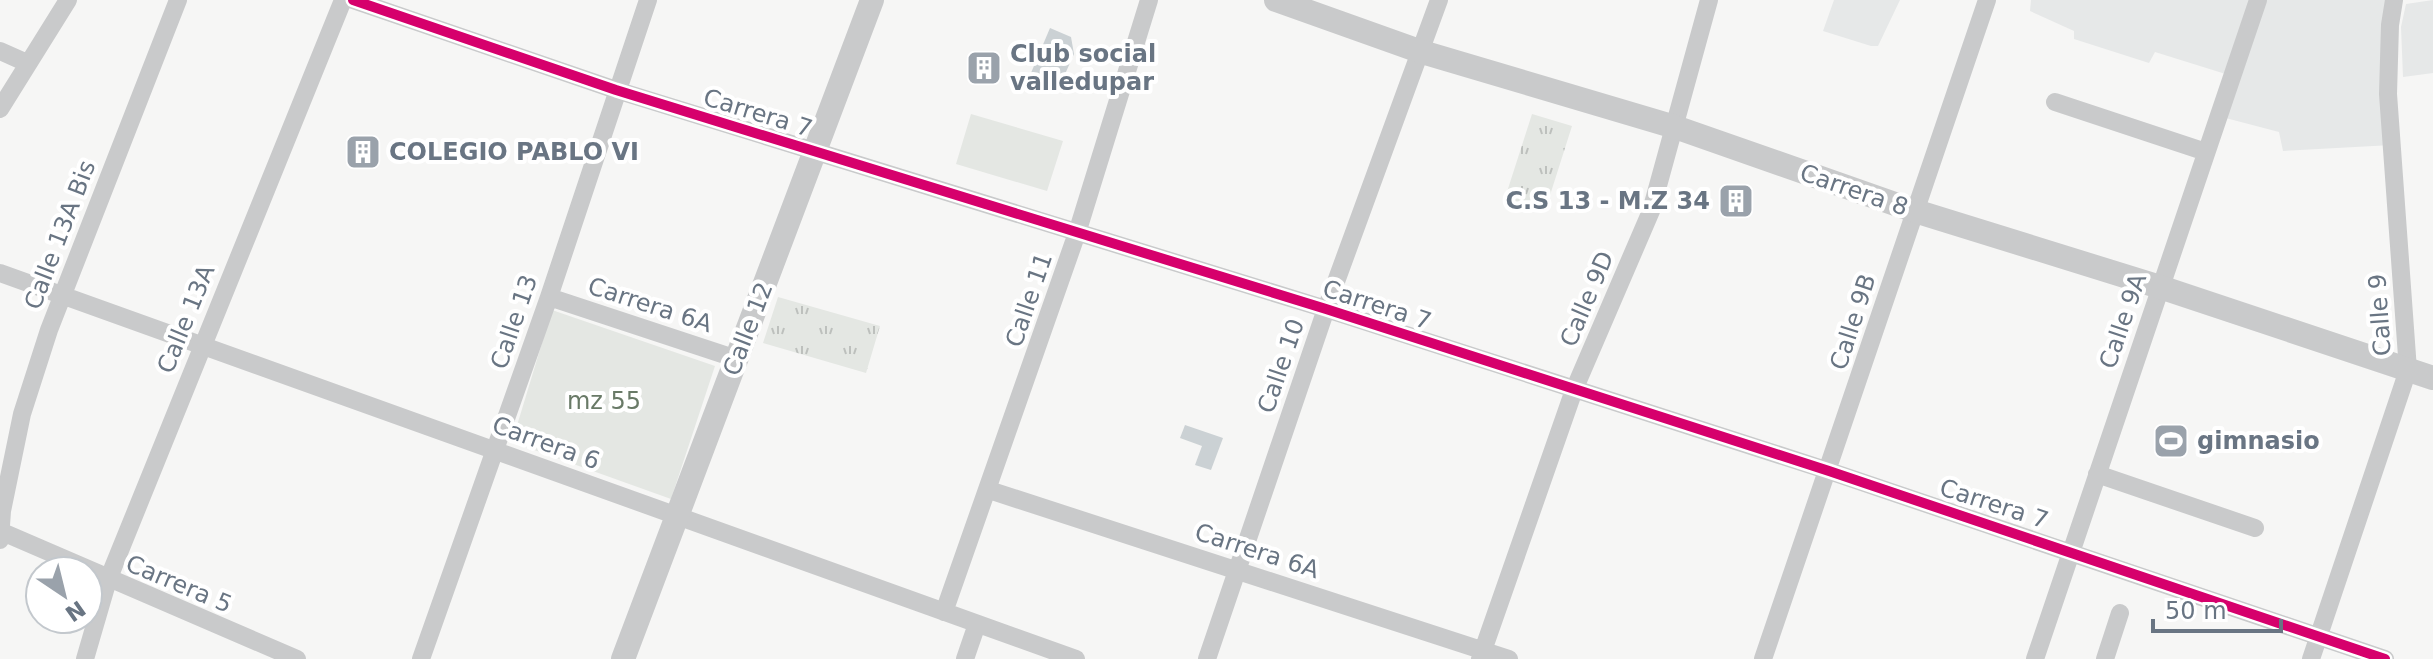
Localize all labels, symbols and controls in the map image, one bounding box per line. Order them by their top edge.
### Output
place label: Club social valledupar [1010,40,1156,96]
building icon: Club social valledupar [965,49,1003,87]
street label: Carrera 7 [700,83,816,143]
building icon: COLEGIO PABLO VI [344,133,382,171]
place label: COLEGIO PABLO VI [389,138,639,166]
street label: Calle 13A Bis [19,156,101,314]
street label: Carrera 8 [1796,158,1912,222]
building icon: C.S 13 - M.Z 34 [1717,182,1755,220]
place label: C.S 13 - M.Z 34 [1505,187,1710,215]
street label: Calle 9D [1554,247,1620,351]
street label: Calle 11 [1000,249,1058,351]
street label: Calle 13A [152,260,221,377]
street label: Calle 9A [2094,269,2153,372]
street label: Calle 13 [485,271,543,373]
street label: Calle 9B [1824,271,1882,373]
street label: Carrera 6A [584,272,716,338]
street label: Calle 9 [2363,273,2397,357]
street label: Carrera 7 [1319,274,1435,336]
street label: Calle 12 [717,278,779,380]
street label: Calle 10 [1252,315,1310,417]
park label: mz 55 [567,387,641,415]
street label: Carrera 6 [488,411,604,475]
sports icon: gimnasio [2152,422,2190,460]
place label: gimnasio [2197,427,2320,455]
street label: Carrera 7 [1936,473,2052,535]
street label: Carrera 6A [1191,518,1323,584]
street label: Carrera 5 [122,549,236,619]
north arrow [24,555,104,635]
scale bar [2153,583,2281,633]
text: N [60,595,90,626]
text: 50 m [2165,597,2227,625]

